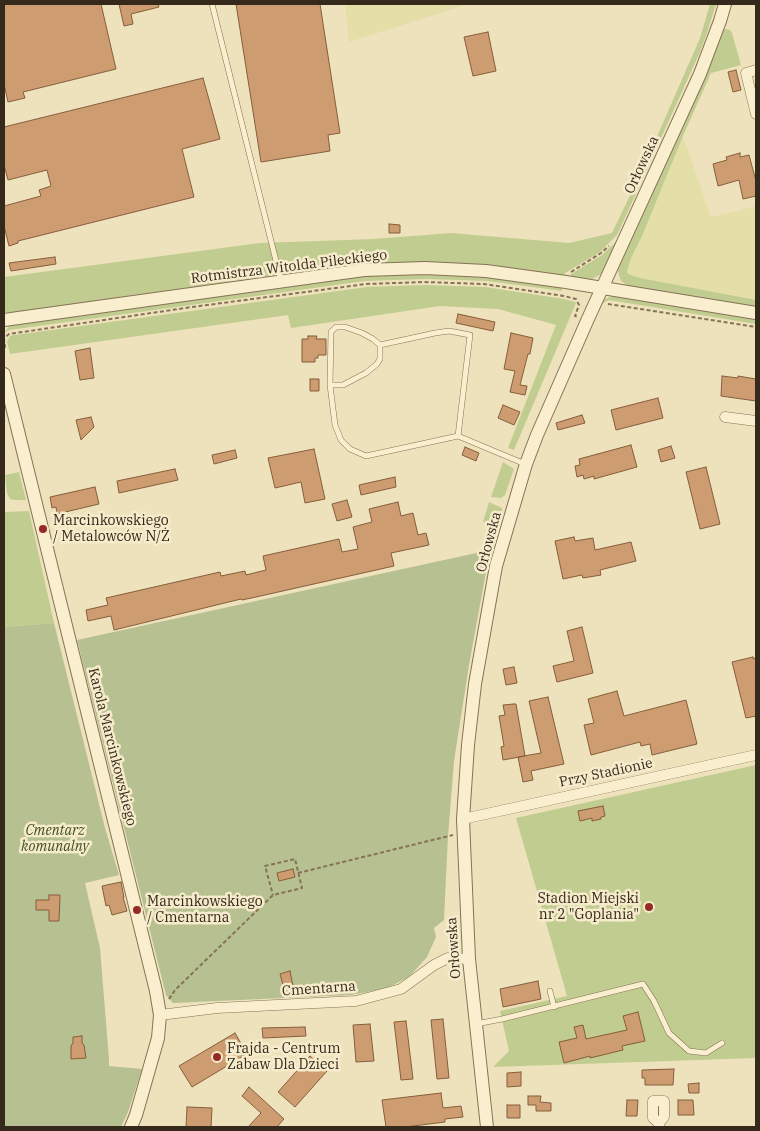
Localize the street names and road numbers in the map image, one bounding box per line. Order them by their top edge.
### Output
street label: Orłowska [621,133,663,197]
street label: Rotmistrza Witolda Pileckiego [190,247,388,287]
street label: Orłowska [473,510,505,574]
street label: Karola Marcinkowskiego [84,666,140,828]
street label: Przy Stadionie [558,755,654,791]
street label: Orłowska [443,917,465,979]
street label: Cmentarna [281,978,357,1000]

